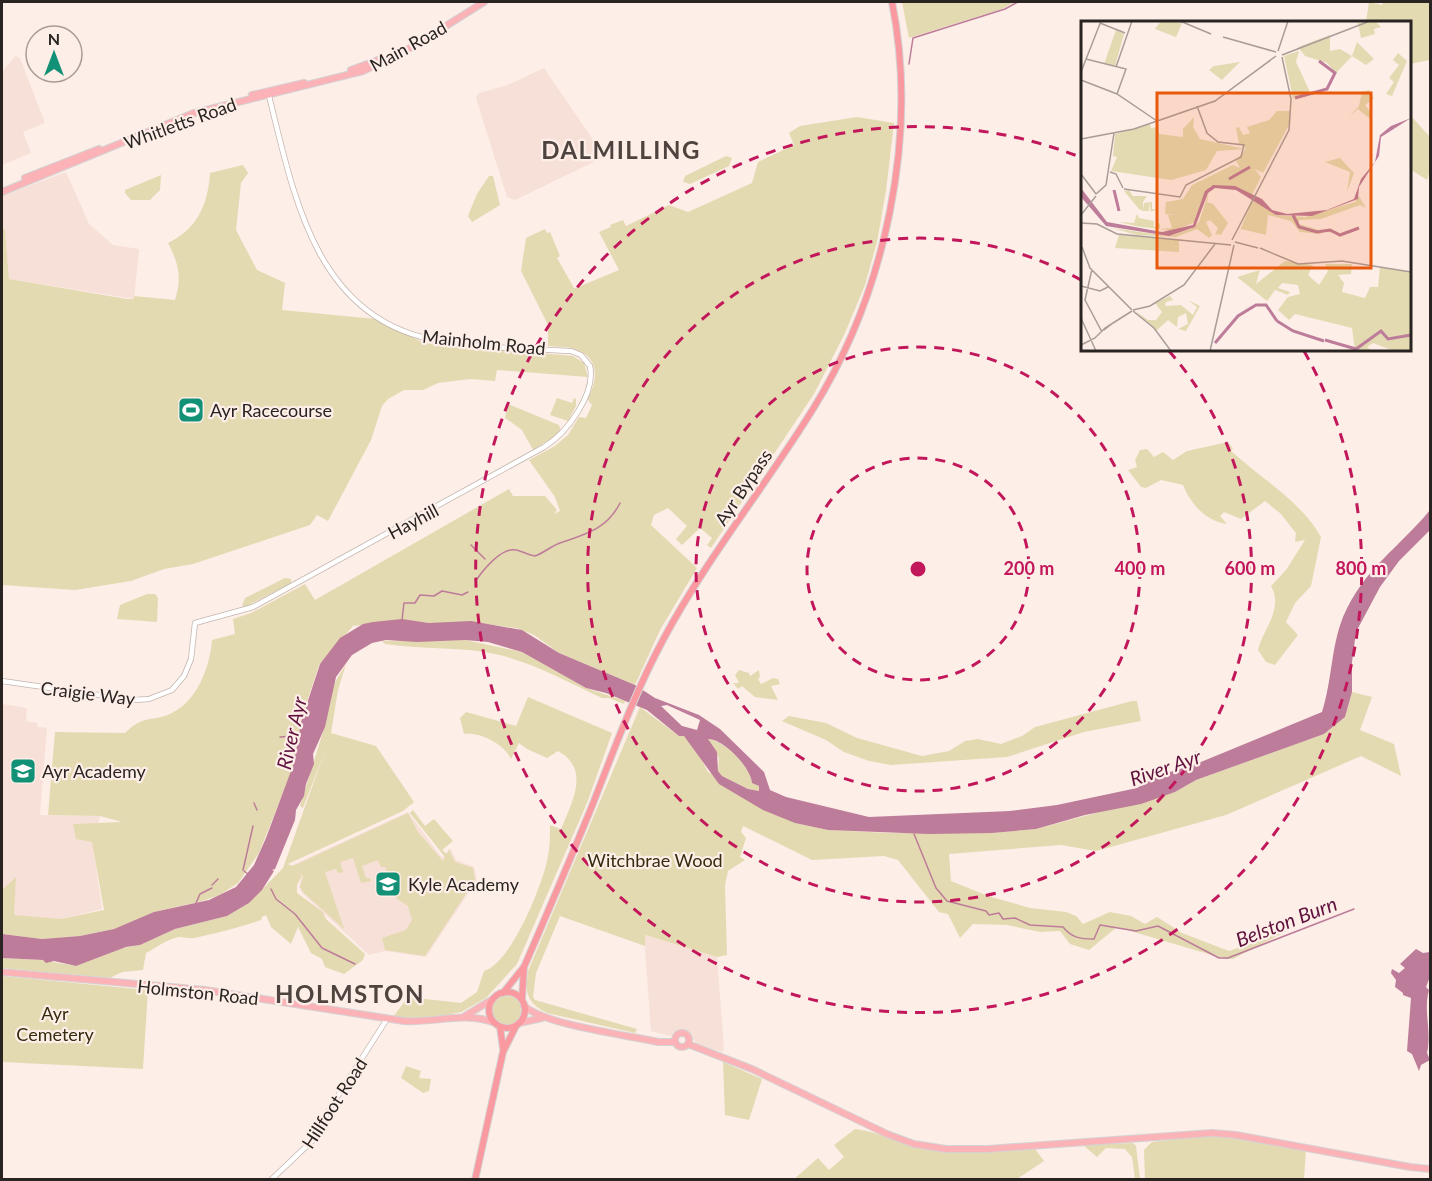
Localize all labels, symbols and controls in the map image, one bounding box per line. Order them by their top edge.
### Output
street label: Main Road [366,16,450,76]
inset map [1081,21,1411,351]
north arrow [24,24,84,84]
text: N [48,29,60,48]
street label: Whitletts Road [121,93,239,153]
district label: DALMILLING [541,135,701,164]
street label: Mainholm Road [421,325,547,359]
sports icon: Ayr Racecourse [176,395,206,425]
place label: Ayr Racecourse [210,399,332,421]
street label: Ayr Bypass [710,445,777,529]
street label: Hayhill [384,499,442,543]
text: 200 m [1004,557,1054,579]
text: 400 m [1115,557,1165,579]
text: 600 m [1225,557,1275,579]
text: 800 m [1336,557,1386,579]
centre of rings [908,559,928,579]
street label: Craigie Way [40,676,137,710]
water label: River Ayr [271,693,311,772]
water label: River Ayr [1126,743,1205,790]
school or university icon: Ayr Academy [8,756,38,786]
place label: Ayr Academy [42,760,147,782]
park label: Witchbrae Wood [587,849,723,871]
school or university icon: Kyle Academy [373,869,403,899]
place label: Kyle Academy [408,873,520,895]
water label: Belston Burn [1232,891,1340,951]
street label: Holmston Road [136,975,260,1009]
district label: HOLMSTON [275,979,425,1008]
park label: Ayr Cemetery [16,1002,94,1045]
street label: Hillfoot Road [297,1054,371,1152]

